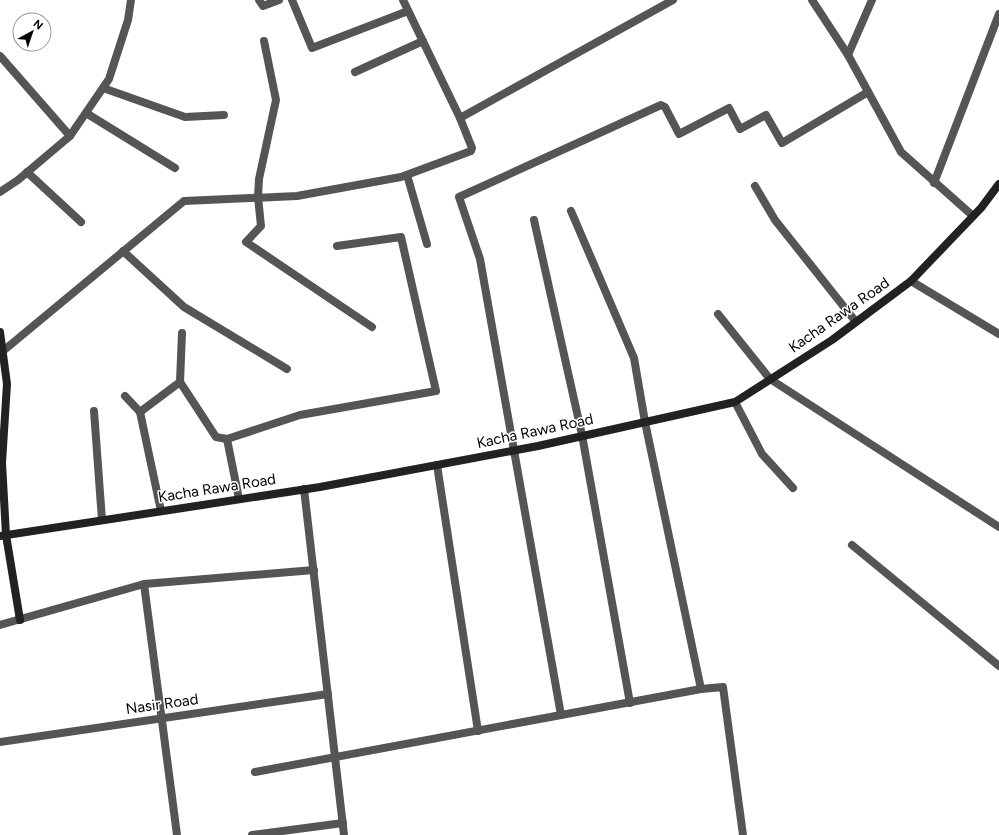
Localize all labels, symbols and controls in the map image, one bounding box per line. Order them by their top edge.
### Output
north arrow [12,12,52,52]
text: N [31,17,46,32]
street label: Kacha Rawa Road [785,274,893,356]
street label: Kacha Rawa Road [475,410,595,452]
street label: Kacha Rawa Road [157,470,277,506]
street label: Nasir Road [125,690,199,718]

